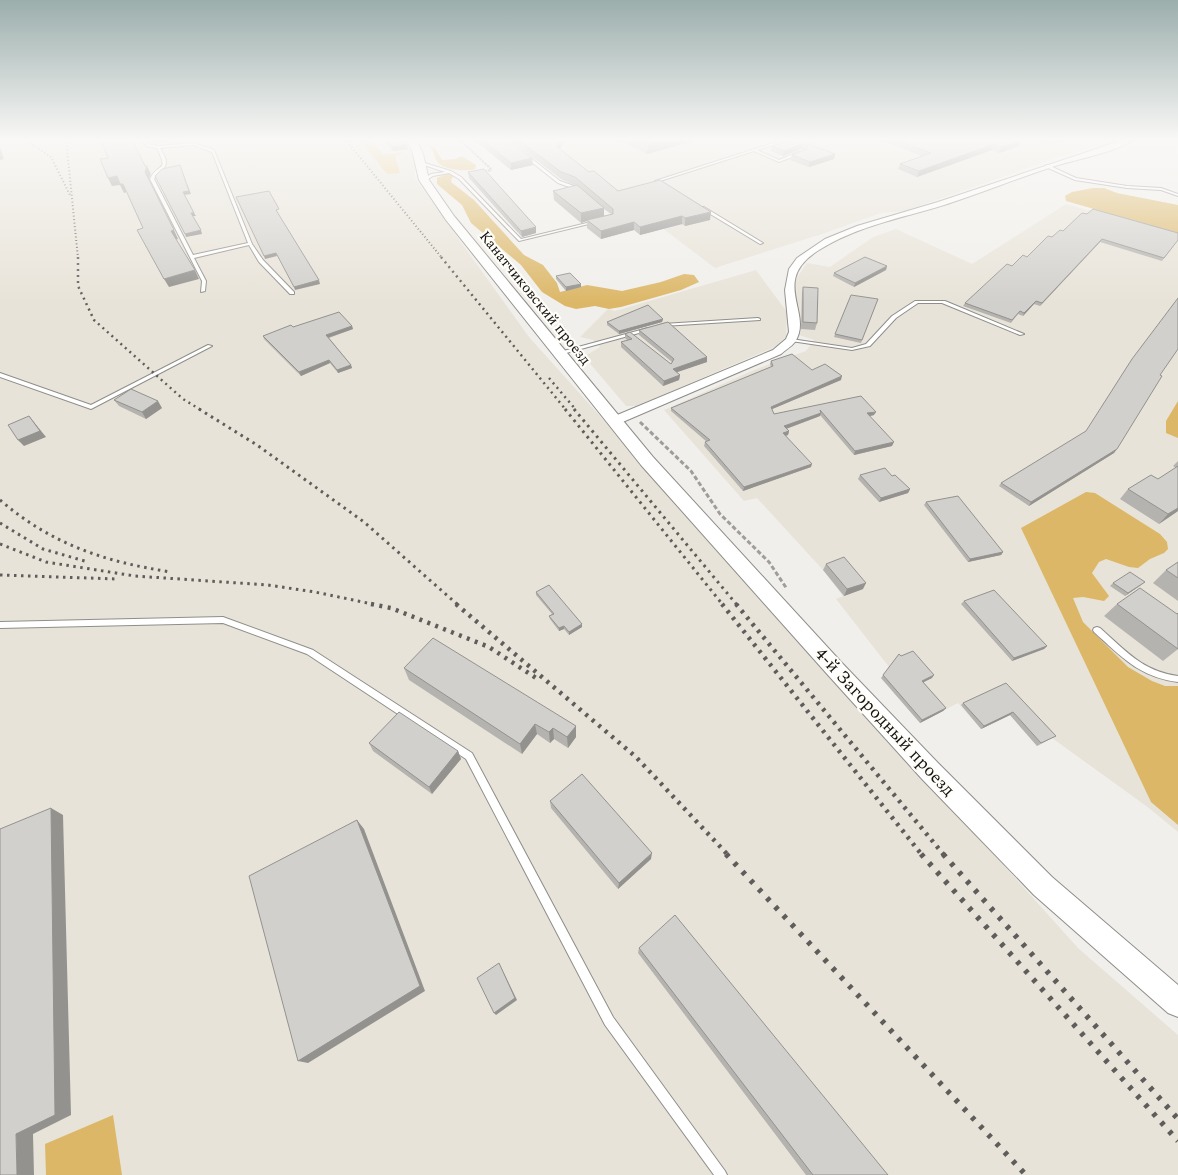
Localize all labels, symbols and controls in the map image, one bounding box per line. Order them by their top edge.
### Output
street label: Канатчиковский проезд [473,226,597,370]
street label: 4-й Загородный проезд [808,641,962,803]

